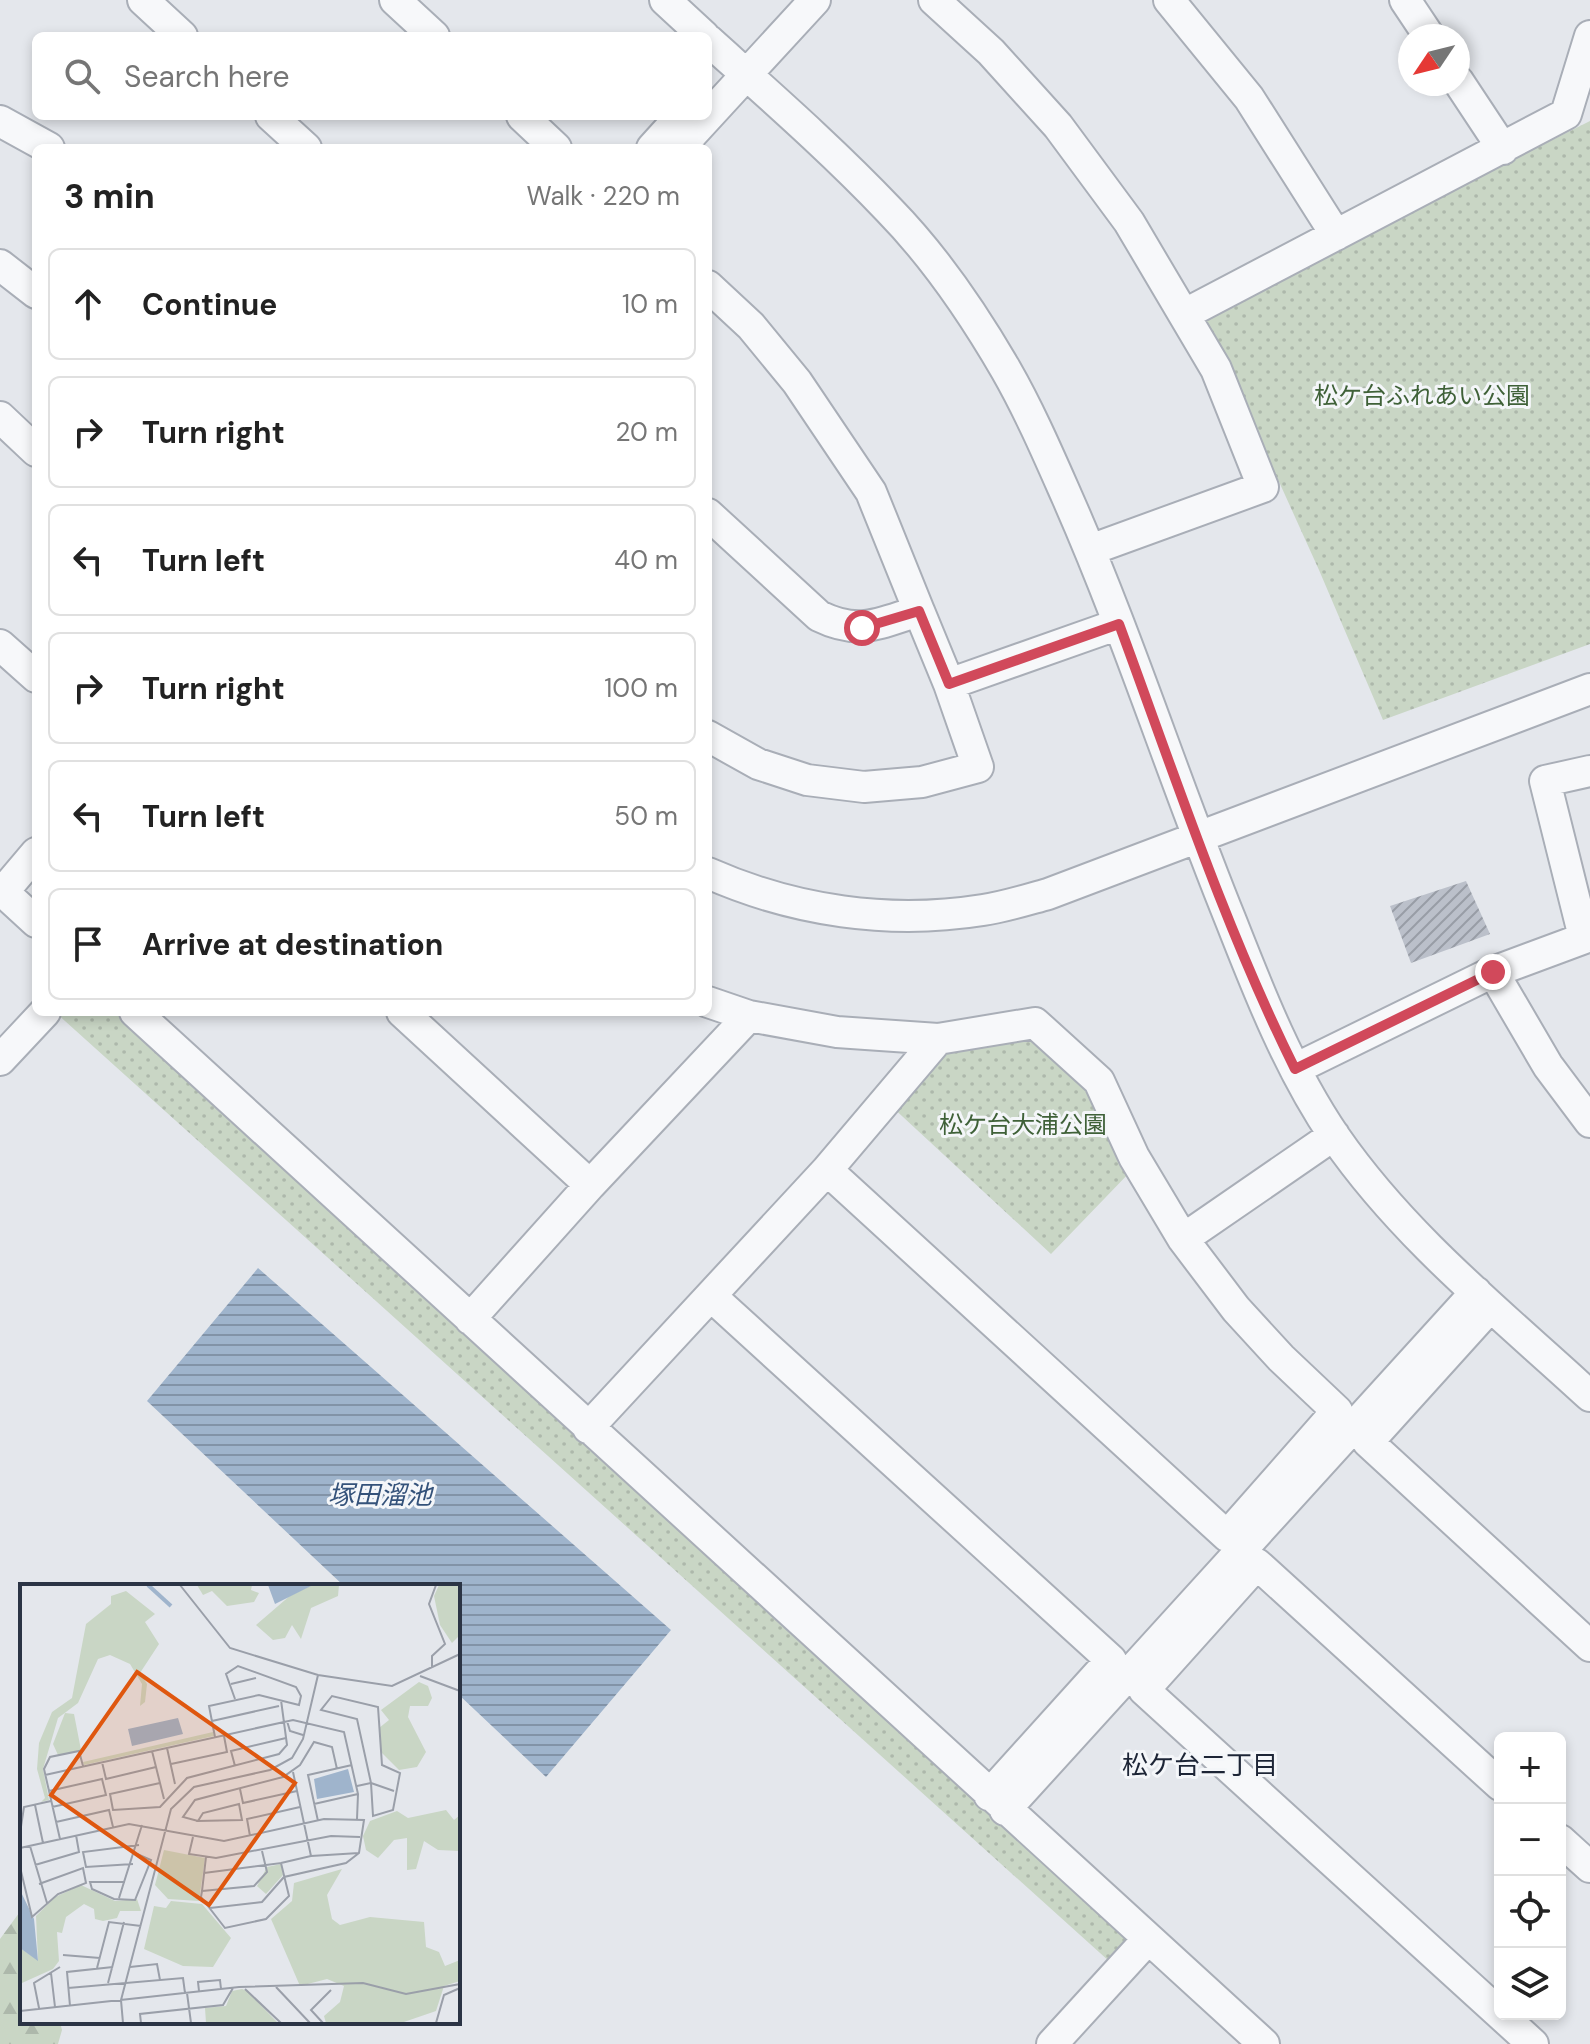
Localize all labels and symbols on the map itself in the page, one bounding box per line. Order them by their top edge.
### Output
north arrow [1398,24,1470,96]
park label: 松ケ台ふれあい公園 [1314,380,1530,411]
route start [844,610,880,646]
route end [1475,954,1511,990]
park label: 松ケ台大浦公園 [939,1109,1107,1140]
water label: 塚田溜池 [328,1478,435,1512]
inset map [20,1584,460,2024]
district label: 松ケ台二丁目 [1122,1748,1278,1782]

